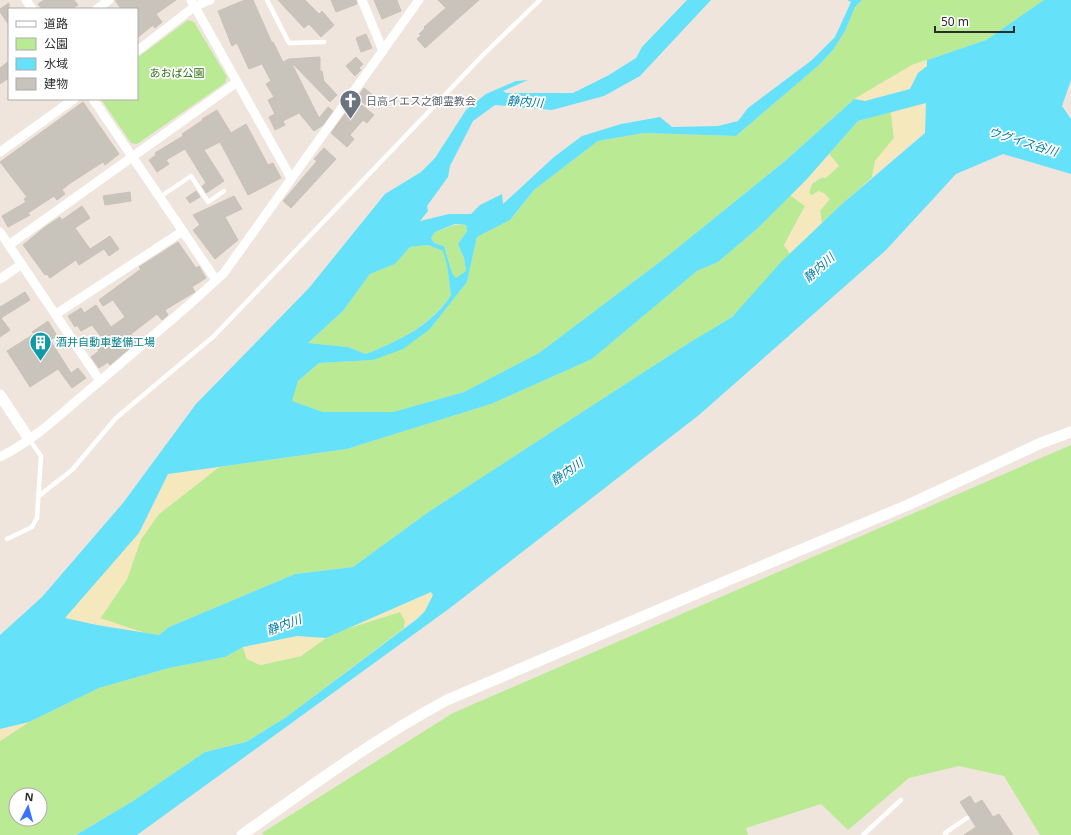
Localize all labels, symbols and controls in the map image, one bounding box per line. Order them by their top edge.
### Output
legend [8,8,138,100]
scale bar [935,8,1014,34]
text: 50 m [941,13,969,30]
text: 道路 [44,15,68,32]
text: 公園 [44,35,68,52]
text: 水域 [44,55,68,72]
park label: あおば公園 [150,65,205,80]
text: 建物 [44,75,68,92]
church icon: 日高イエス之御霊教会 [337,88,363,121]
water label: 静内川 [506,92,546,111]
place label: 日高イエス之御霊教会 [366,93,476,108]
water label: ウグイス谷川 [986,123,1062,161]
water label: 静内川 [800,248,839,286]
building icon: 酒井自動車整備工場 [27,329,53,362]
place label: 酒井自動車整備工場 [56,334,155,349]
water label: 静内川 [547,453,588,489]
water label: 静内川 [264,610,306,639]
north arrow [8,787,48,827]
text: N [24,789,34,804]

